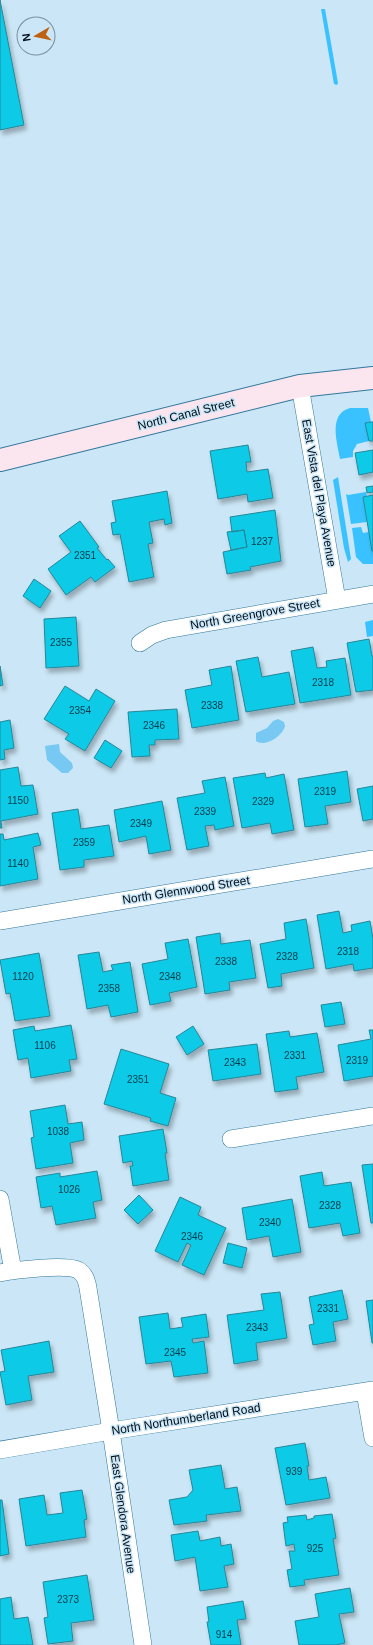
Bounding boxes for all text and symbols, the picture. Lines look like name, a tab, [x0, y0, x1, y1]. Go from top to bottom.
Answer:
north arrow	[16, 16, 56, 56]
text: N	[20, 33, 33, 42]
street label: North Canal Street	[136, 395, 237, 433]
street label: East Vista del Playa Avenue	[299, 418, 339, 568]
house number: 1237	[251, 536, 274, 547]
house number: 2351	[74, 550, 97, 561]
street label: North Greengrove Street	[189, 596, 322, 632]
house number: 2355	[50, 637, 73, 648]
house number: 2318	[312, 677, 335, 688]
house number: 2338	[201, 700, 224, 711]
house number: 2354	[69, 705, 92, 716]
house number: 2346	[143, 720, 166, 731]
house number: 2319	[314, 786, 337, 797]
house number: 1150	[7, 795, 29, 806]
house number: 2329	[252, 796, 275, 807]
house number: 2339	[194, 806, 217, 817]
house number: 2349	[130, 818, 153, 829]
house number: 2359	[73, 837, 96, 848]
house number: 1140	[7, 858, 29, 869]
street label: North Glennwood Street	[121, 873, 251, 907]
house number: 2318	[337, 946, 360, 957]
house number: 2328	[276, 951, 299, 962]
house number: 2338	[215, 956, 238, 967]
house number: 1120	[12, 971, 34, 982]
house number: 2348	[159, 971, 182, 982]
house number: 2358	[98, 983, 121, 994]
house number: 1106	[34, 1040, 56, 1051]
house number: 2331	[284, 1050, 307, 1061]
house number: 2319	[346, 1055, 369, 1066]
house number: 2343	[224, 1057, 247, 1068]
house number: 2351	[127, 1074, 150, 1085]
house number: 1038	[47, 1126, 70, 1137]
house number: 1026	[58, 1184, 81, 1195]
house number: 2328	[319, 1200, 342, 1211]
house number: 2340	[259, 1217, 282, 1228]
house number: 2346	[181, 1231, 204, 1242]
house number: 2331	[317, 1303, 340, 1314]
house number: 2343	[246, 1322, 269, 1333]
house number: 2345	[164, 1347, 187, 1358]
street label: North Northumberland Road	[110, 1400, 262, 1438]
street label: East Glendora Avenue	[108, 1454, 138, 1575]
house number: 939	[286, 1466, 303, 1477]
house number: 925	[307, 1543, 324, 1554]
house number: 2373	[57, 1594, 80, 1605]
house number: 914	[216, 1629, 233, 1640]

